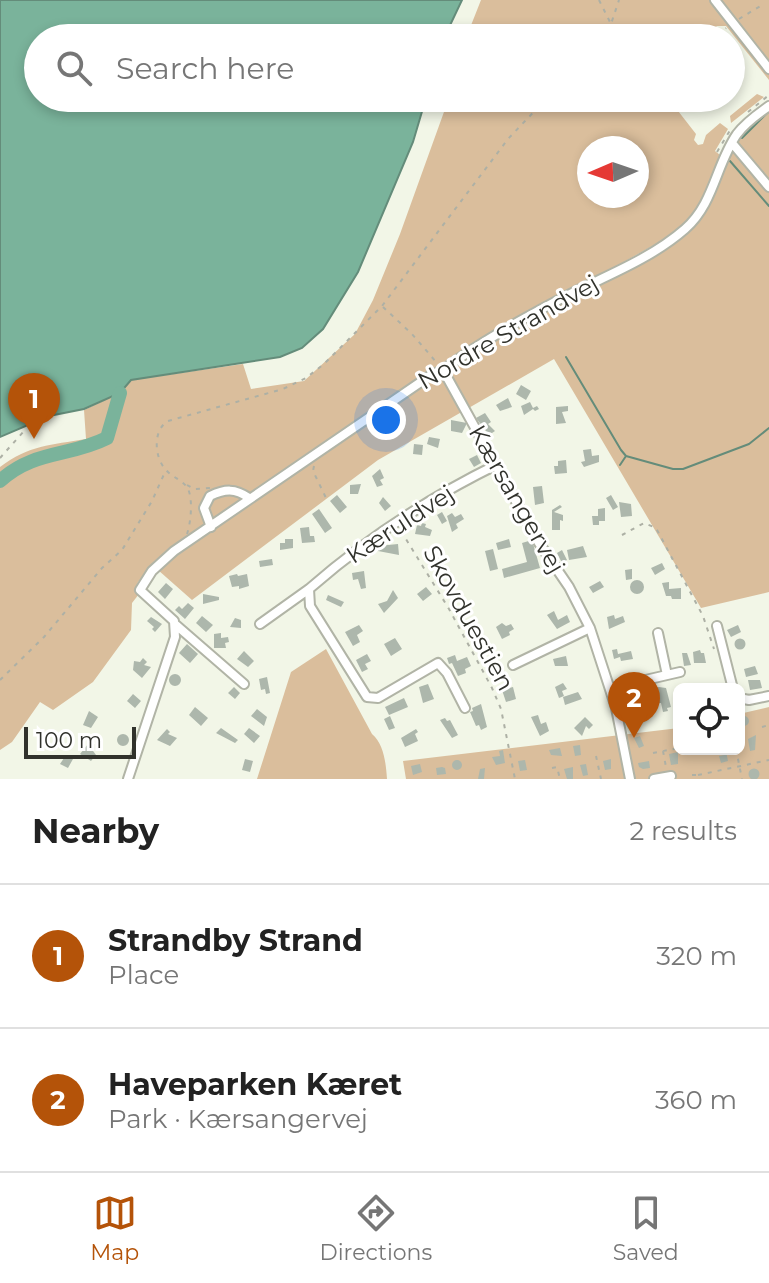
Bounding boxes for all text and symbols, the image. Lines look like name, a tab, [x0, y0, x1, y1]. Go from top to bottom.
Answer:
search box	[24, 24, 745, 112]
icon: search	[52, 46, 96, 90]
text: Search here	[116, 50, 294, 87]
north arrow	[577, 136, 649, 208]
street label: Nordre Strandvej	[413, 269, 603, 395]
pin: 1	[8, 373, 60, 439]
your location	[366, 400, 406, 440]
street label: Kærsangervej	[463, 420, 571, 578]
street label: Kæruldvej	[341, 478, 459, 570]
street label: Skovduestien	[417, 540, 521, 696]
pin: 2	[608, 672, 660, 738]
map controls	[673, 683, 745, 755]
button: locate	[673, 683, 745, 755]
scale bar	[24, 723, 136, 759]
text: 100 m	[36, 727, 102, 754]
text: Nearby	[32, 810, 159, 852]
text: 2 results	[629, 815, 737, 847]
text: Strandby Strand	[108, 922, 363, 959]
text: 1	[53, 940, 63, 972]
text: 320 m	[656, 940, 737, 972]
text: Place	[108, 959, 179, 991]
text: Haveparken Kæret	[108, 1066, 402, 1103]
text: 2	[50, 1084, 66, 1116]
text: 360 m	[655, 1084, 737, 1116]
text: Park · Kærsangervej	[108, 1103, 368, 1135]
tab: Map	[90, 1191, 139, 1266]
tab: Directions	[320, 1191, 432, 1266]
tab: Saved	[613, 1191, 679, 1266]

